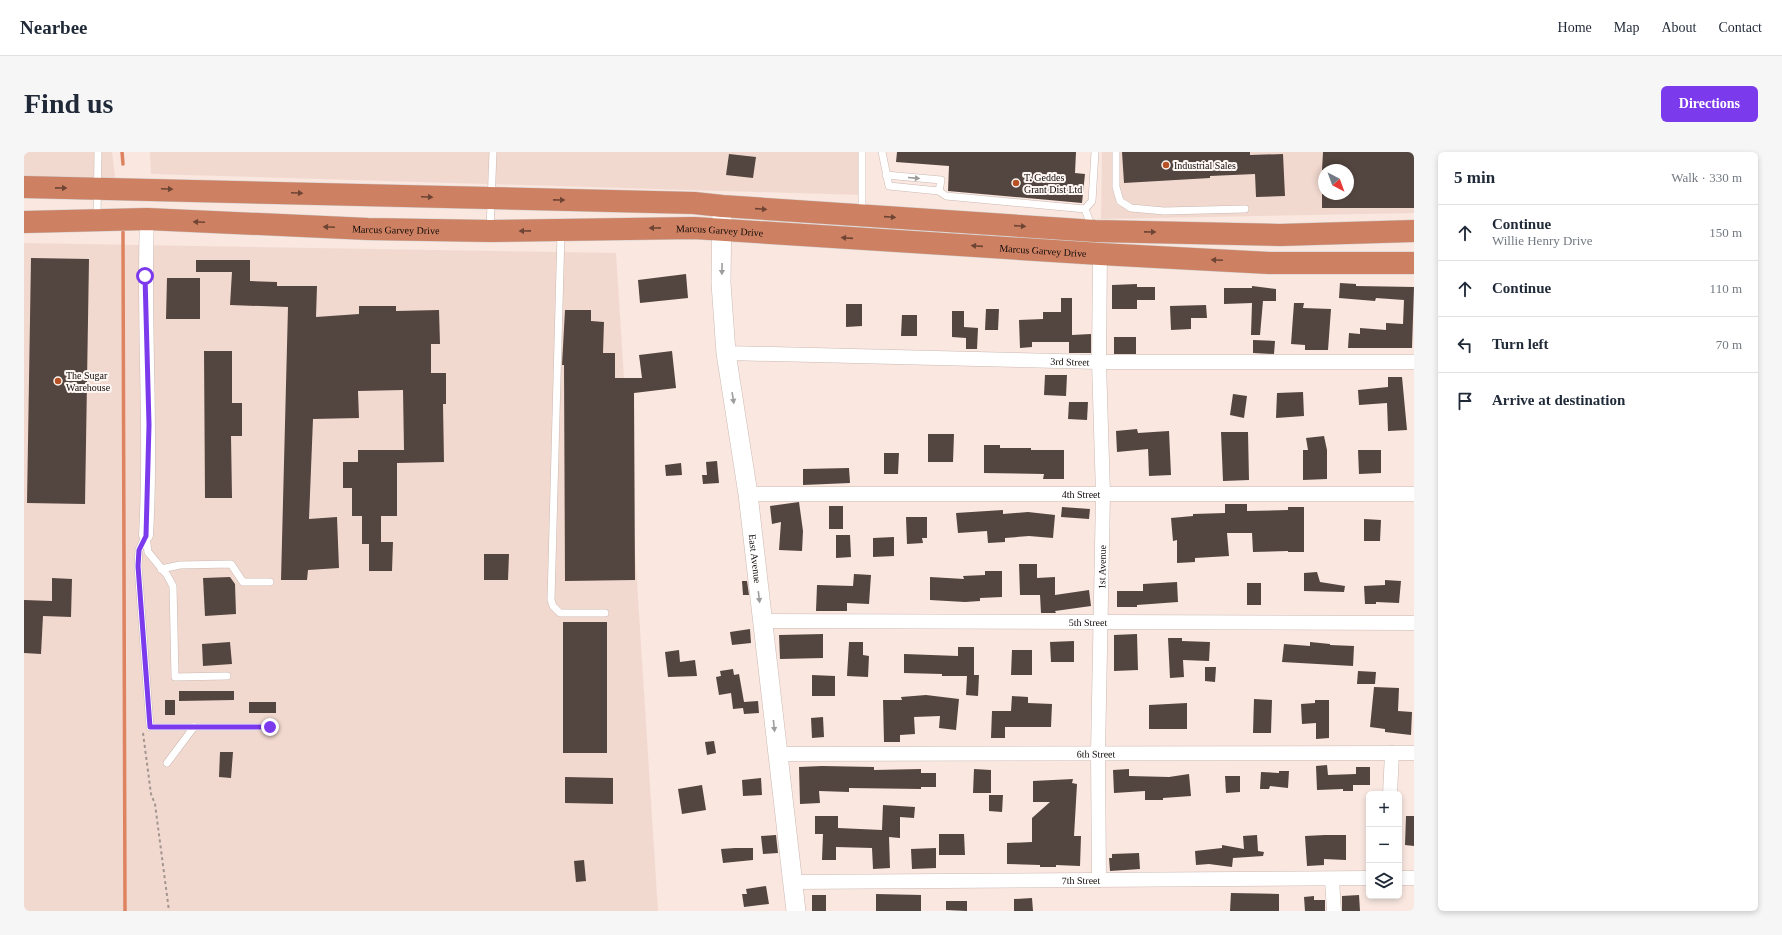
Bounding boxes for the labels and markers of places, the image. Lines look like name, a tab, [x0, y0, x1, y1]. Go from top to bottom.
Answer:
marker: Industrial Sales	[1161, 160, 1171, 170]
place label: Industrial Sales	[1174, 160, 1236, 171]
place label: T. Geddes Grant Dist Ltd	[1024, 172, 1082, 195]
marker: T. Geddes Grant Dist Ltd	[1011, 178, 1021, 188]
place label: The Sugar Warehouse	[66, 370, 111, 393]
marker: The Sugar Warehouse	[53, 376, 63, 386]

